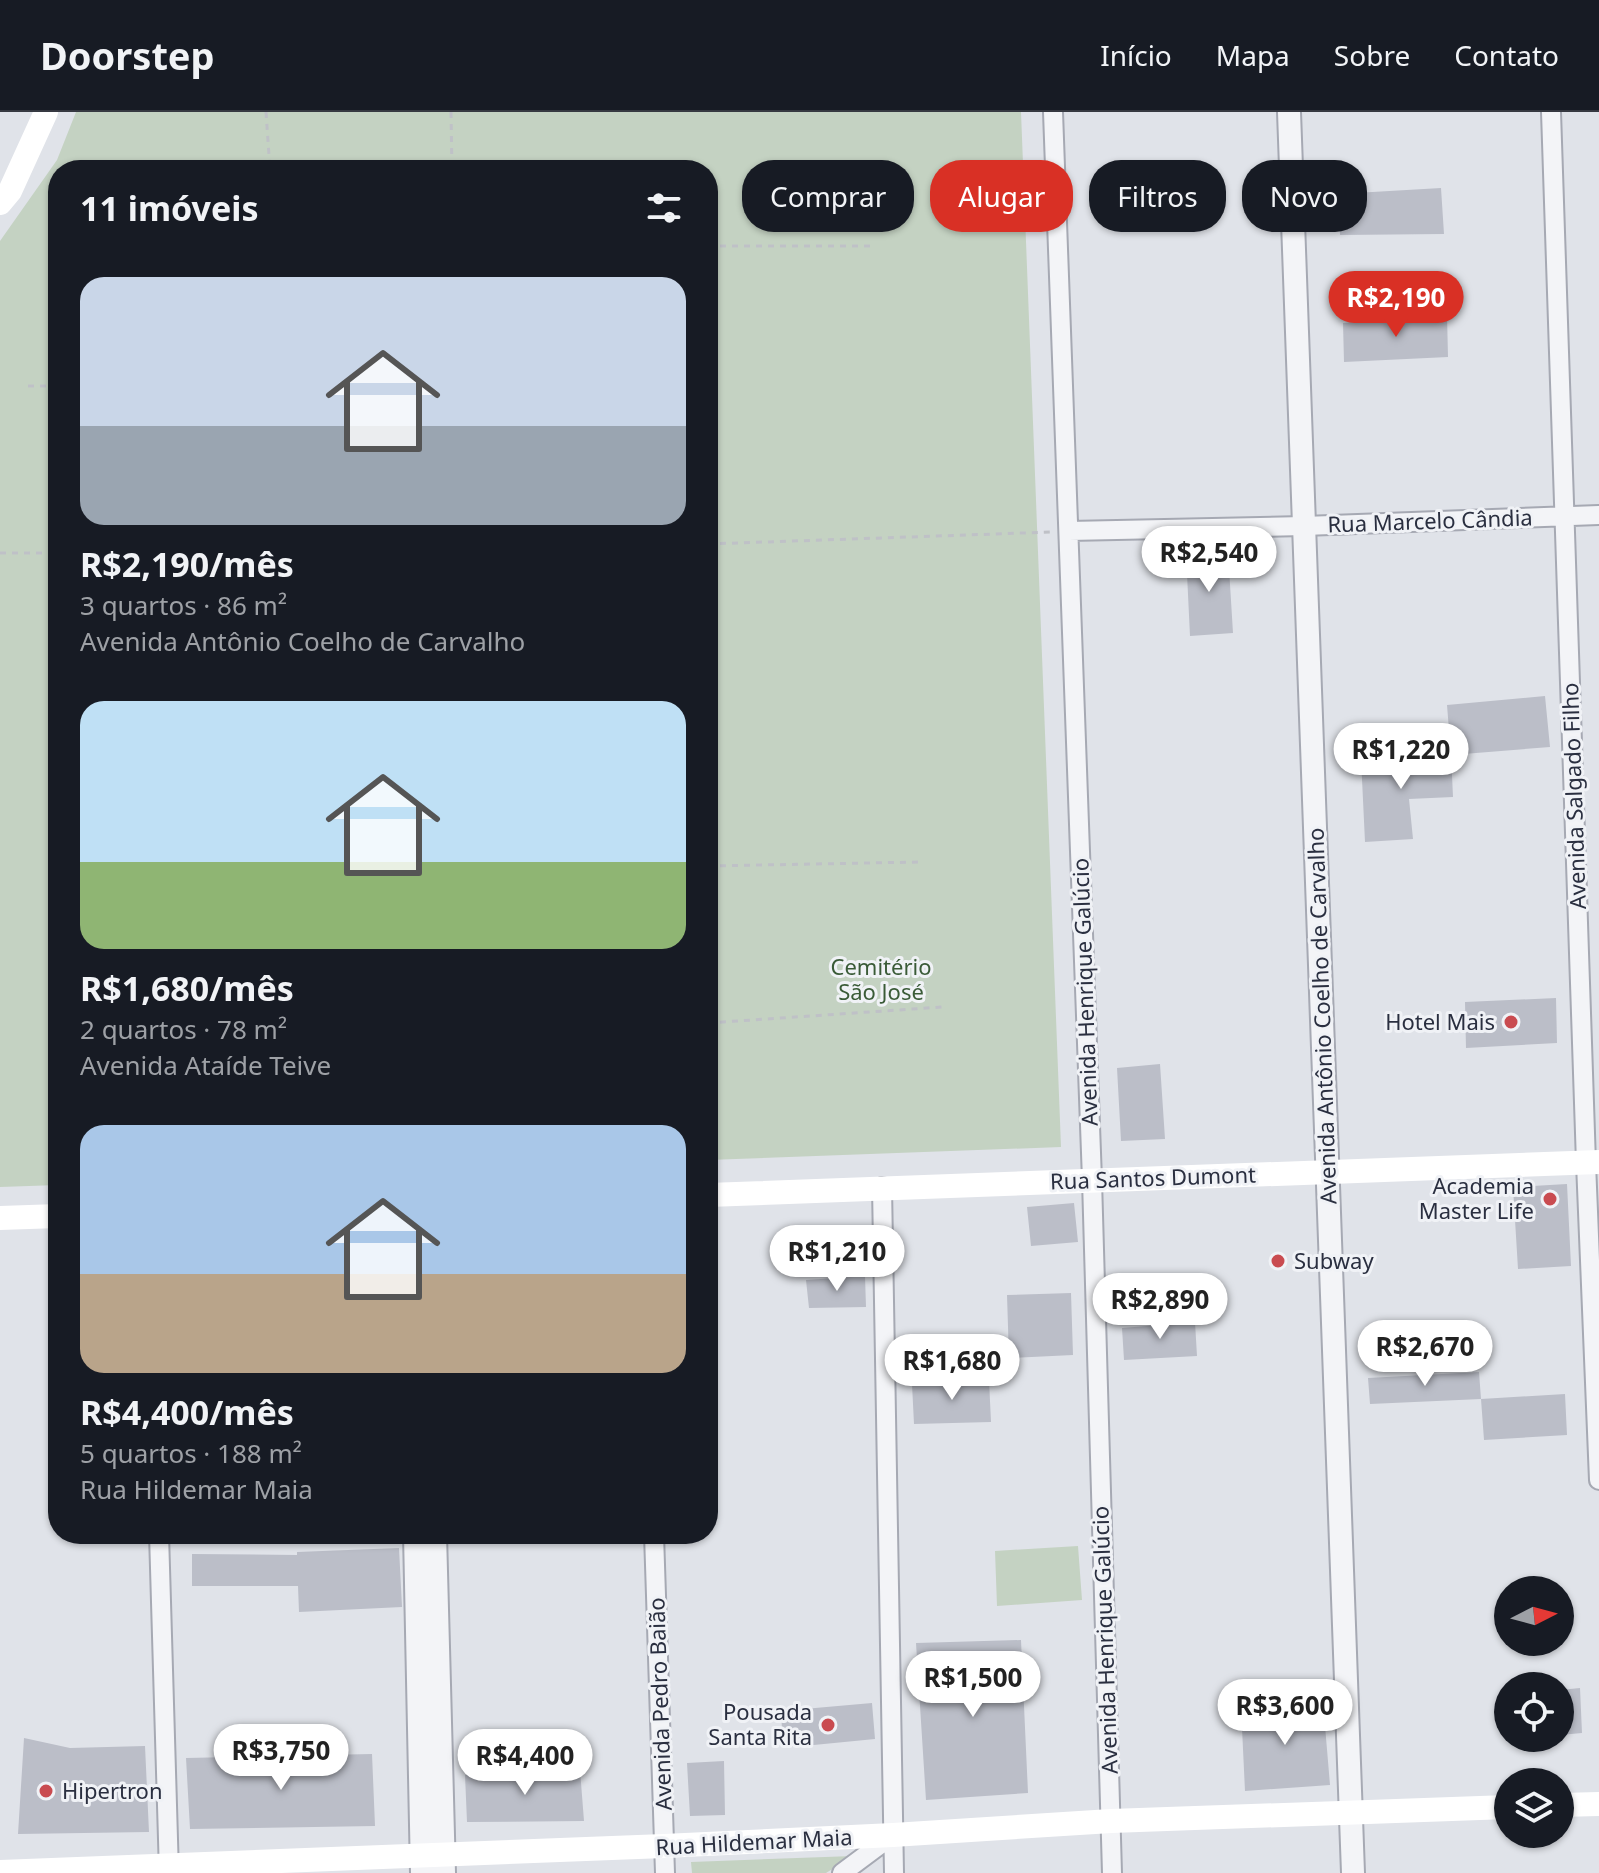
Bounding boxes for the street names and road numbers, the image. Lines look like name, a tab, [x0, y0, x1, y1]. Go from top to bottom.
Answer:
street label: Rua Marcelo Cândia	[1327, 501, 1533, 539]
street label: Avenida Salgado Filho	[1554, 682, 1592, 910]
street label: Avenida Antônio Coelho de Carvalho	[1299, 827, 1343, 1205]
street label: Avenida Henrique Galúcio	[1064, 858, 1104, 1126]
street label: Rua Santos Dumont	[1050, 1158, 1256, 1196]
street label: Avenida Henrique Galúcio	[1084, 1506, 1124, 1774]
street label: Avenida Pedro Baião	[640, 1597, 678, 1811]
street label: Rua Hildemar Maia	[655, 1821, 853, 1861]

